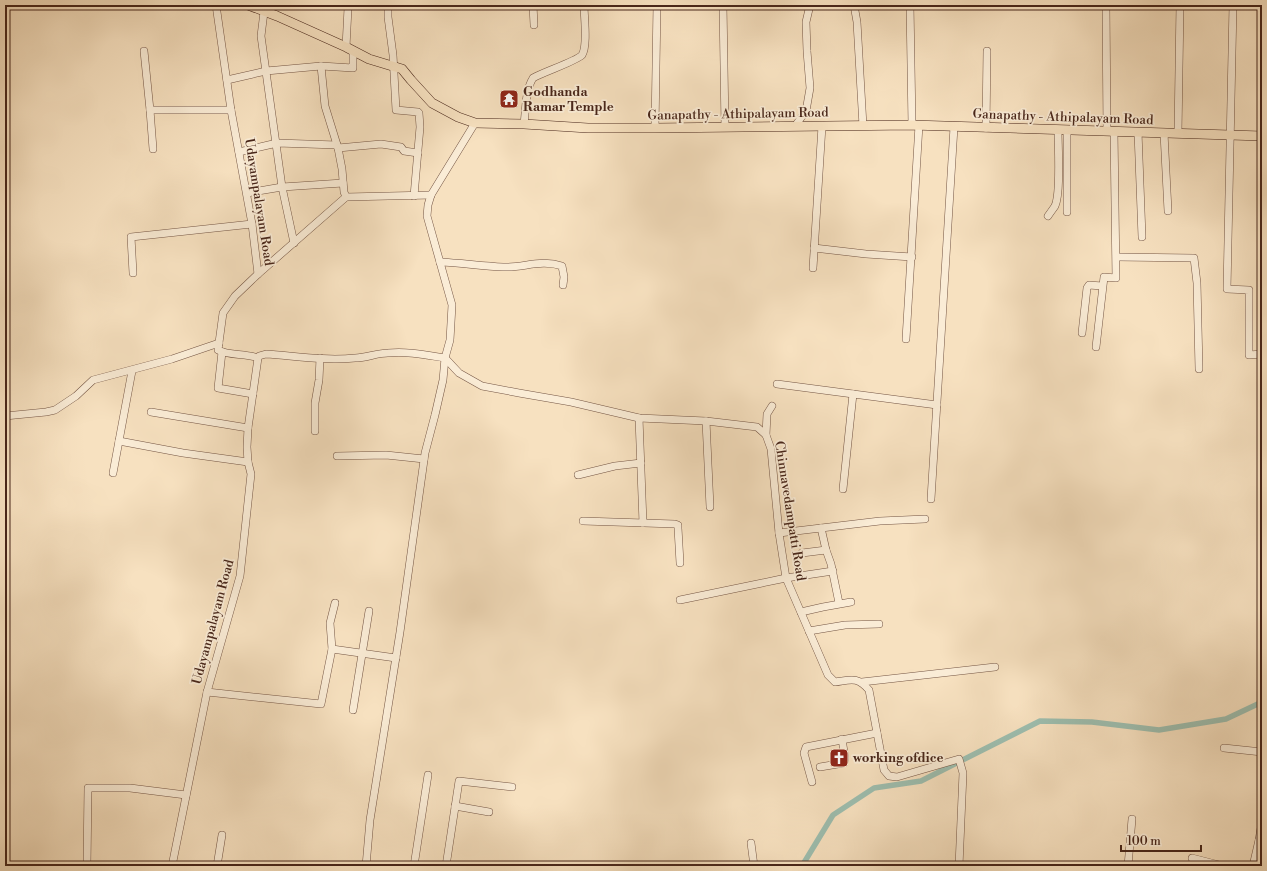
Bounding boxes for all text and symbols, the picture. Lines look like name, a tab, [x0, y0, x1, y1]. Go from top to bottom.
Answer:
place label: Godhanda Ramar Temple	[523, 84, 614, 115]
temple icon: Godhanda Ramar Temple	[498, 88, 520, 110]
street label: Ganapathy - Athipalayam Road	[647, 104, 829, 124]
street label: Ganapathy - Athipalayam Road	[972, 106, 1154, 128]
street label: Udayampalayam Road	[241, 137, 277, 268]
street label: Chinnavedampatti Road	[771, 440, 809, 583]
street label: Udayampalayam Road	[189, 557, 238, 686]
church icon: working ofdice	[828, 747, 850, 769]
place label: working ofdice	[852, 750, 943, 766]
scale bar	[1121, 827, 1201, 853]
text: 100 m	[1127, 834, 1161, 849]

